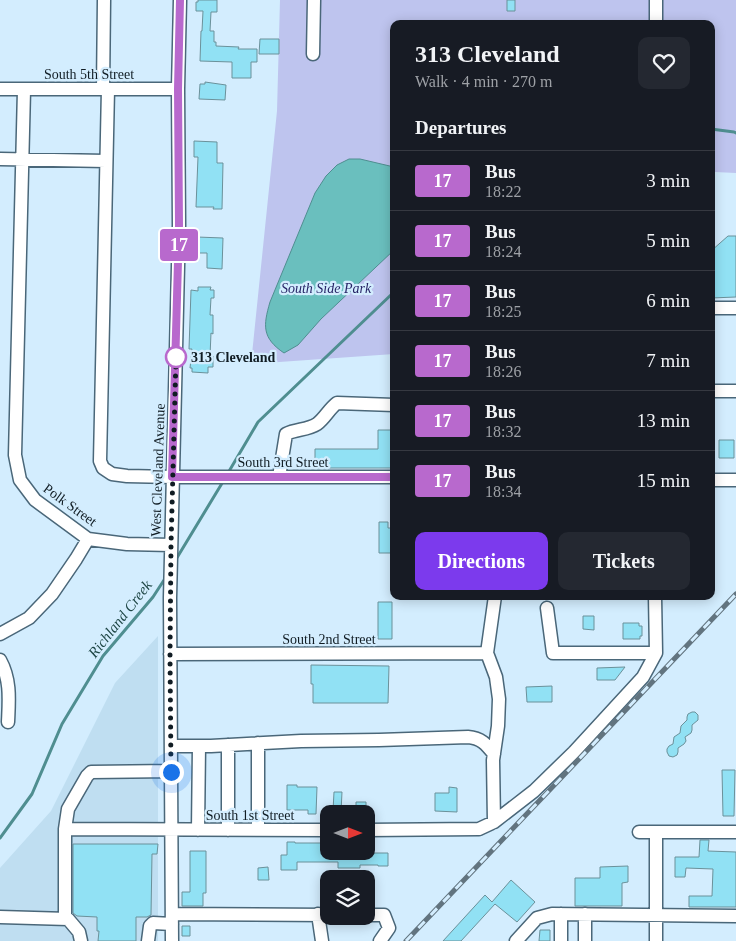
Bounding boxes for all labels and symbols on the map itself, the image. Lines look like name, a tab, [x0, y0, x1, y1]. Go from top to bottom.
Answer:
street label: South 5th Street	[44, 67, 134, 82]
line badge: 17	[156, 229, 202, 261]
park label: South Side Park	[281, 281, 372, 296]
marker: 313 Cleveland	[165, 346, 187, 368]
place label: 313 Cleveland	[191, 350, 276, 365]
street label: West Cleveland Avenue	[148, 403, 168, 537]
street label: South 3rd Street	[238, 455, 329, 470]
street label: Polk Street	[41, 481, 100, 529]
water label: Richland Creek	[84, 577, 155, 661]
street label: South 2nd Street	[282, 632, 376, 647]
your location	[159, 760, 184, 785]
north arrow	[320, 805, 375, 860]
street label: South 1st Street	[206, 808, 294, 823]

